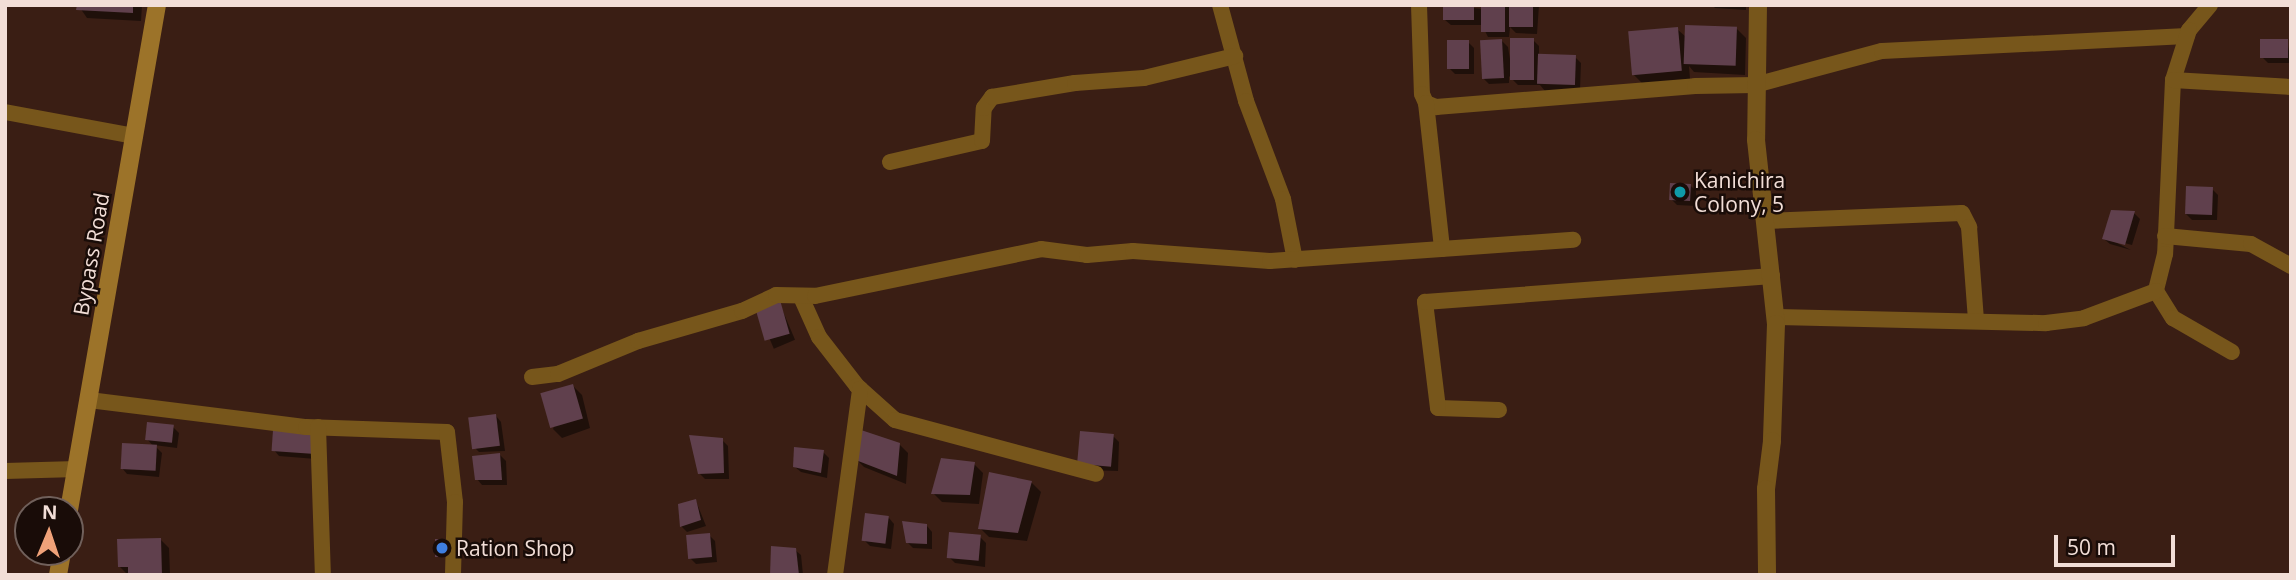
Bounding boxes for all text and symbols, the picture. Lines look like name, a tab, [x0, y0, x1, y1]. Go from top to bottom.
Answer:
place label: Kanichira Colony, 5	[1694, 167, 1785, 217]
marker: Kanichira Colony, 5	[1672, 184, 1688, 200]
street label: Bypass Road	[68, 191, 114, 317]
north arrow	[14, 496, 84, 566]
text: N	[41, 499, 58, 525]
scale bar	[2058, 520, 2179, 564]
text: 50 m	[2067, 533, 2116, 561]
place label: Ration Shop	[456, 535, 574, 561]
marker: Ration Shop	[434, 540, 450, 556]

